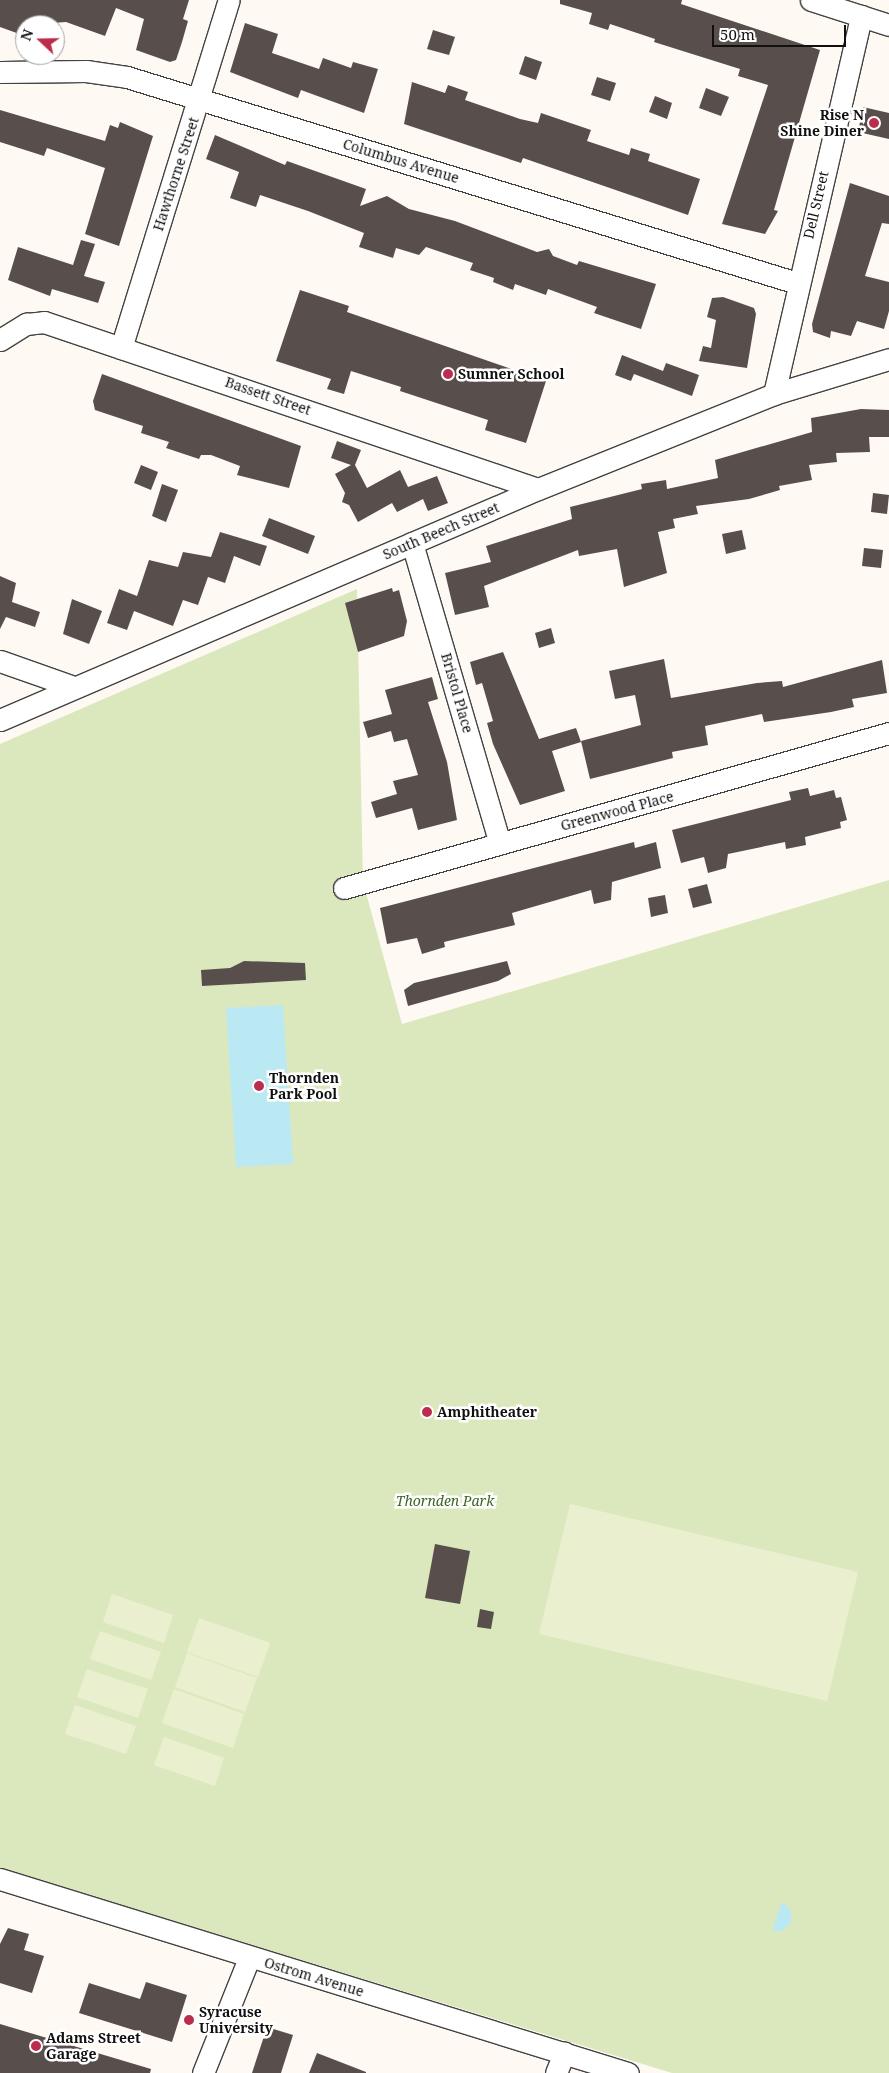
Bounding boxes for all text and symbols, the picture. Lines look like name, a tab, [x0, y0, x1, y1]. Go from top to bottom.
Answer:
north arrow	[15, 15, 65, 65]
scale bar	[714, 15, 848, 47]
text: 50 m	[720, 24, 755, 44]
text: N	[16, 26, 37, 43]
place label: Rise N Shine Diner	[780, 107, 864, 140]
street label: Hawthorne Street	[150, 115, 202, 233]
marker: Rise N Shine Diner	[868, 117, 880, 129]
street label: Columbus Avenue	[341, 135, 461, 187]
street label: Dell Street	[800, 169, 832, 241]
place label: Sumner School	[458, 366, 564, 382]
marker: Sumner School	[442, 368, 454, 380]
street label: Bassett Street	[223, 373, 313, 419]
street label: South Beech Street	[380, 499, 502, 563]
street label: Bristol Place	[438, 651, 476, 735]
street label: Greenwood Place	[559, 788, 675, 834]
place label: Thornden Park Pool	[269, 1070, 339, 1102]
marker: Thornden Park Pool	[253, 1080, 265, 1092]
place label: Amphitheater	[437, 1404, 537, 1420]
marker: Amphitheater	[421, 1406, 433, 1418]
park label: Thornden Park	[396, 1493, 494, 1509]
street label: Ostrom Avenue	[262, 1954, 366, 2000]
place label: Syracuse University	[199, 2004, 273, 2036]
marker: Syracuse University	[183, 2014, 195, 2026]
place label: Adams Street Garage	[46, 2030, 141, 2062]
marker: Adams Street Garage	[30, 2040, 42, 2052]

